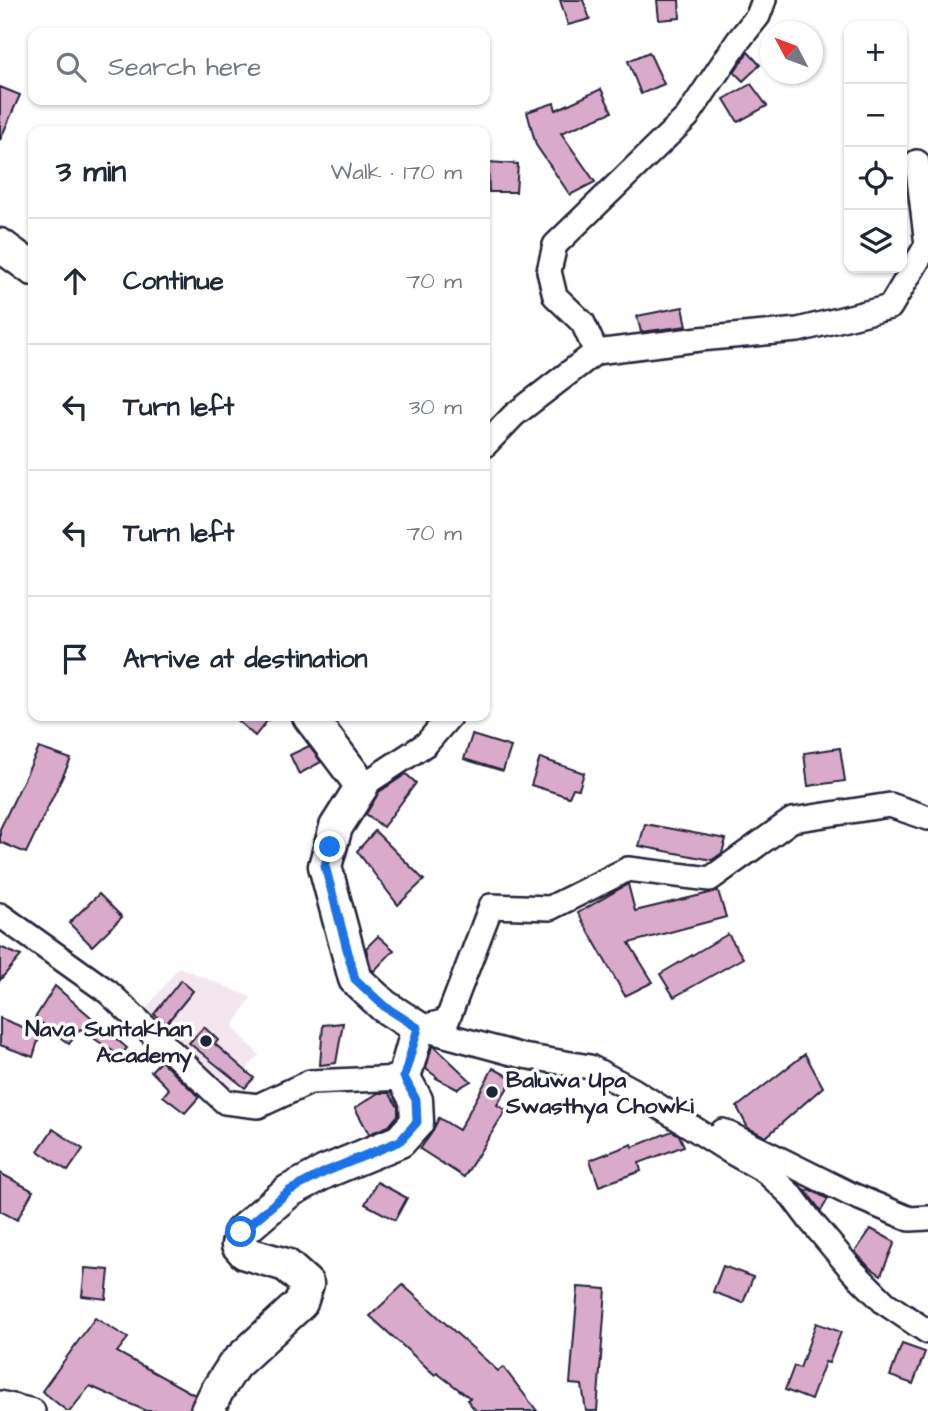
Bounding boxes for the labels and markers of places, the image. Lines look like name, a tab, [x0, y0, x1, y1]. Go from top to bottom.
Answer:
place label: Nava Suntakhan Academy	[25, 1013, 192, 1073]
marker: Nava Suntakhan Academy	[198, 1033, 214, 1049]
place label: Baluwa Upa Swasthya Chowki	[505, 1064, 694, 1124]
marker: Baluwa Upa Swasthya Chowki	[484, 1084, 500, 1100]

